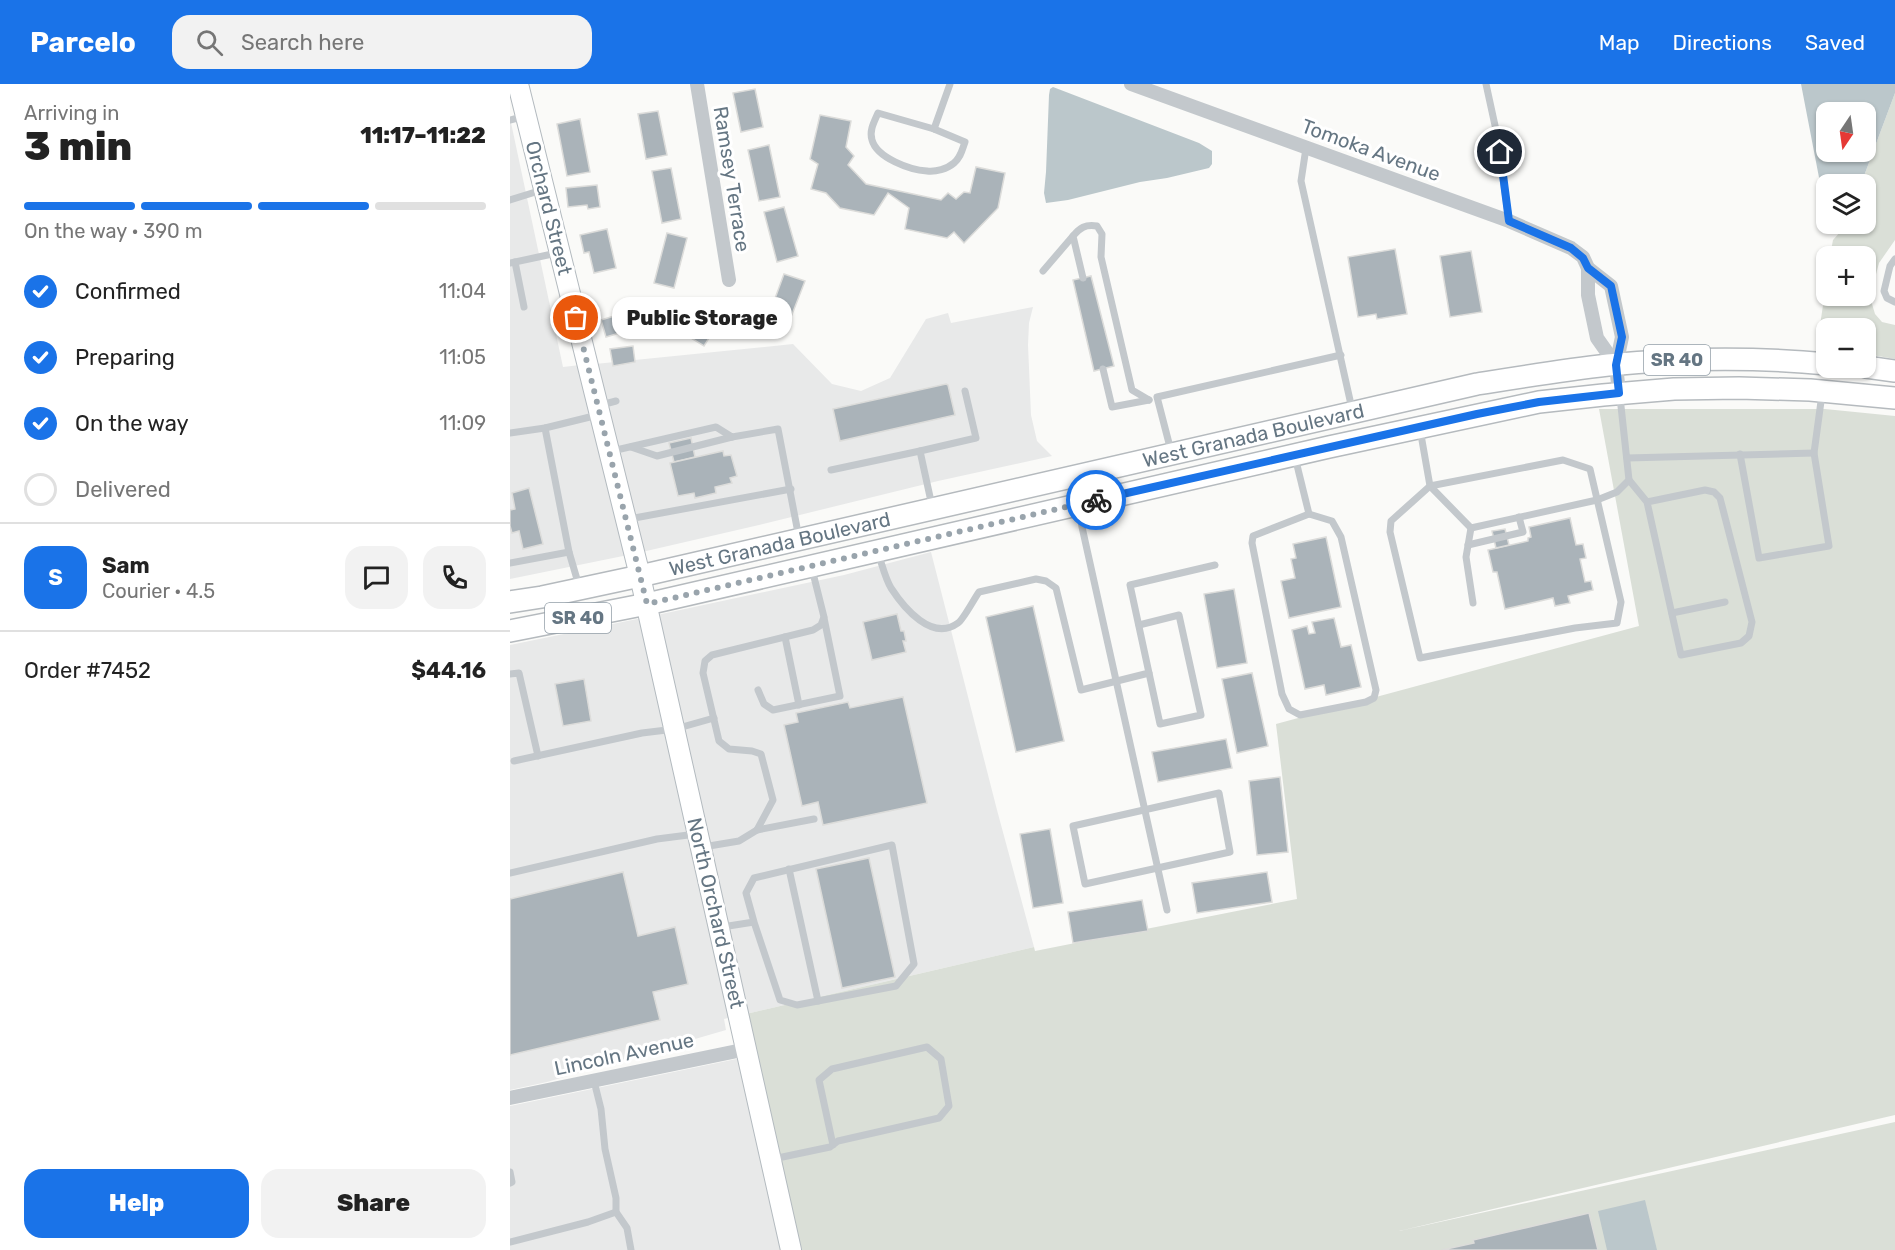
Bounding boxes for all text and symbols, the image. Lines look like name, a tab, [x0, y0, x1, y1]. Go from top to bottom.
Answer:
search box	[172, 15, 592, 69]
text: Parcelo	[30, 26, 136, 59]
icon: search	[193, 26, 226, 59]
text: Search here	[241, 29, 364, 56]
text: Map	[1599, 30, 1640, 55]
text: Directions	[1673, 30, 1772, 55]
text: Saved	[1805, 30, 1865, 55]
text: Arriving in	[24, 101, 119, 125]
north arrow	[1816, 102, 1876, 162]
map controls	[1816, 102, 1876, 378]
street label: Ramsey Terrace	[709, 105, 755, 253]
street label: Tomoka Avenue	[1298, 114, 1444, 186]
text: 11:17–11:22	[360, 122, 486, 149]
text: 3 min	[24, 124, 132, 170]
pin	[1474, 126, 1525, 177]
icon: home	[1483, 135, 1516, 168]
street label: Orchard Street	[521, 139, 577, 278]
button: layers	[1816, 174, 1876, 234]
text: On the way · 390 m	[24, 219, 203, 243]
button: +	[1816, 246, 1876, 306]
icon: check	[24, 275, 57, 308]
text: Confirmed	[75, 278, 181, 305]
text: 11:04	[439, 279, 486, 303]
pin	[550, 292, 601, 343]
callout: Public Storage	[612, 297, 792, 339]
icon: bag	[559, 301, 592, 334]
text: Public Storage	[626, 306, 778, 330]
button: −	[1816, 318, 1876, 378]
icon: check	[24, 341, 57, 374]
text: Preparing	[75, 344, 175, 371]
text: 11:05	[439, 345, 486, 369]
road number: SR 40	[1644, 345, 1710, 375]
street label: West Granada Boulevard	[1140, 398, 1367, 472]
icon: check	[24, 407, 57, 440]
text: On the way	[75, 410, 189, 437]
text: 11:09	[439, 411, 486, 435]
courier	[1066, 470, 1126, 530]
text: Delivered	[75, 476, 171, 503]
icon: bike	[1080, 484, 1113, 517]
street label: West Granada Boulevard	[667, 507, 893, 581]
button: chat	[345, 546, 408, 609]
button: phone	[423, 546, 486, 609]
text: Sam	[102, 552, 150, 579]
text: S	[48, 564, 63, 591]
text: Courier · 4.5	[102, 579, 215, 603]
road number: SR 40	[545, 603, 611, 633]
text: Order #7452	[24, 657, 151, 684]
text: $44.16	[411, 657, 486, 684]
street label: North Orchard Street	[682, 815, 750, 1011]
street label: Lincoln Avenue	[552, 1027, 696, 1081]
button: Help	[24, 1169, 249, 1238]
button: Share	[261, 1169, 486, 1238]

